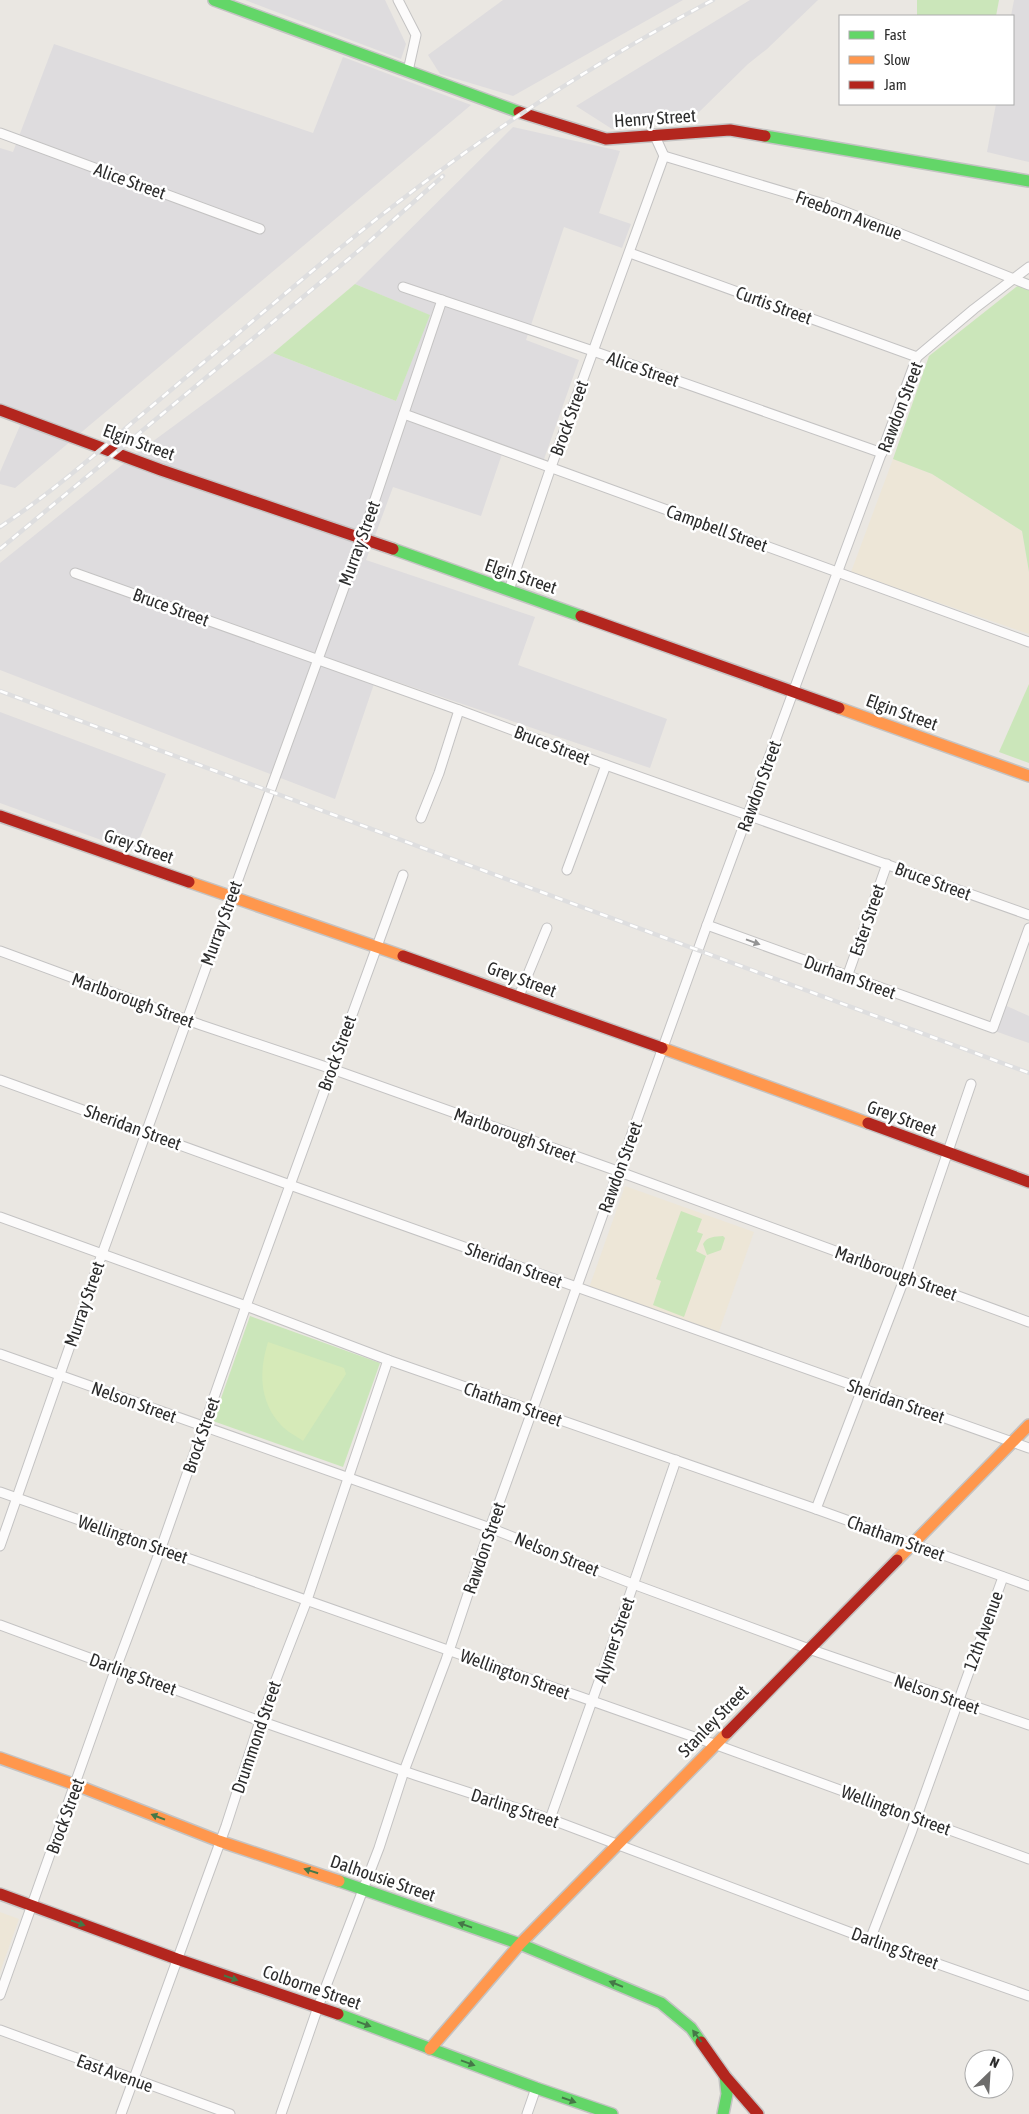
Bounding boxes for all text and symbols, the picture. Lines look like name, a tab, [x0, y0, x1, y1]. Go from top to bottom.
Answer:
legend	[839, 15, 1014, 105]
text: Fast	[884, 26, 906, 43]
text: Slow	[884, 51, 910, 68]
text: Jam	[884, 76, 907, 93]
street label: Henry Street	[613, 105, 697, 131]
street label: Alice Street	[91, 158, 169, 204]
street label: Freeborn Avenue	[793, 186, 905, 244]
street label: Curtis Street	[733, 282, 815, 328]
street label: Alice Street	[604, 347, 682, 391]
street label: Rawdon Street	[873, 359, 927, 455]
street label: Brock Street	[546, 377, 592, 459]
street label: Elgin Street	[100, 419, 178, 465]
street label: Murray Street	[334, 498, 384, 588]
street label: Campbell Street	[664, 500, 770, 556]
street label: Elgin Street	[482, 554, 560, 598]
street label: Bruce Street	[130, 584, 212, 630]
street label: Elgin Street	[863, 689, 941, 735]
street label: Bruce Street	[511, 721, 593, 769]
street label: Rawdon Street	[733, 737, 785, 835]
street label: Grey Street	[101, 824, 177, 868]
street label: Bruce Street	[892, 858, 974, 904]
street label: Murray Street	[196, 878, 246, 968]
street label: Ester Street	[845, 881, 889, 959]
one-way arrow	[746, 938, 761, 946]
street label: Durham Street	[801, 951, 899, 1003]
street label: Grey Street	[484, 957, 560, 1001]
street label: Marlborough Street	[69, 968, 197, 1032]
street label: Brock Street	[314, 1012, 360, 1094]
street label: Grey Street	[864, 1096, 940, 1140]
street label: Sheridan Street	[82, 1100, 184, 1154]
street label: Marlborough Street	[451, 1103, 579, 1167]
street label: Rawdon Street	[594, 1118, 646, 1216]
street label: Sheridan Street	[463, 1238, 565, 1292]
street label: Marlborough Street	[832, 1241, 960, 1305]
street label: Murray Street	[60, 1259, 108, 1349]
street label: Sheridan Street	[845, 1375, 947, 1427]
street label: Nelson Street	[89, 1377, 179, 1427]
street label: Chatham Street	[461, 1377, 565, 1431]
street label: Brock Street	[178, 1394, 224, 1476]
street label: Rawdon Street	[459, 1499, 509, 1597]
street label: Wellington Street	[75, 1510, 191, 1568]
street label: Chatham Street	[844, 1511, 948, 1565]
street label: Nelson Street	[512, 1528, 602, 1580]
street label: 12th Avenue	[959, 1588, 1007, 1674]
street label: Alymer Street	[590, 1594, 638, 1686]
street label: Wellington Street	[457, 1644, 573, 1704]
street label: Darling Street	[87, 1649, 179, 1699]
street label: Nelson Street	[891, 1670, 983, 1718]
street label: Drummond Street	[227, 1678, 285, 1796]
street label: Stanley Street	[674, 1681, 752, 1761]
street label: Brock Street	[42, 1775, 88, 1857]
street label: Wellington Street	[838, 1780, 954, 1840]
street label: Darling Street	[468, 1784, 562, 1832]
one-way arrow	[150, 1813, 165, 1821]
street label: Dalhousie Street	[328, 1850, 438, 1906]
one-way arrow	[303, 1867, 318, 1875]
one-way arrow	[71, 1919, 86, 1927]
one-way arrow	[457, 1921, 472, 1928]
street label: Darling Street	[849, 1923, 941, 1973]
street label: Colborne Street	[260, 1960, 364, 2014]
one-way arrow	[224, 1974, 239, 1982]
one-way arrow	[608, 1980, 623, 1988]
one-way arrow	[357, 2020, 372, 2028]
one-way arrow	[692, 2029, 702, 2043]
street label: East Avenue	[74, 2049, 156, 2097]
north arrow	[964, 2049, 1014, 2099]
text: N	[987, 2053, 1002, 2071]
one-way arrow	[461, 2060, 476, 2067]
one-way arrow	[561, 2097, 576, 2104]

